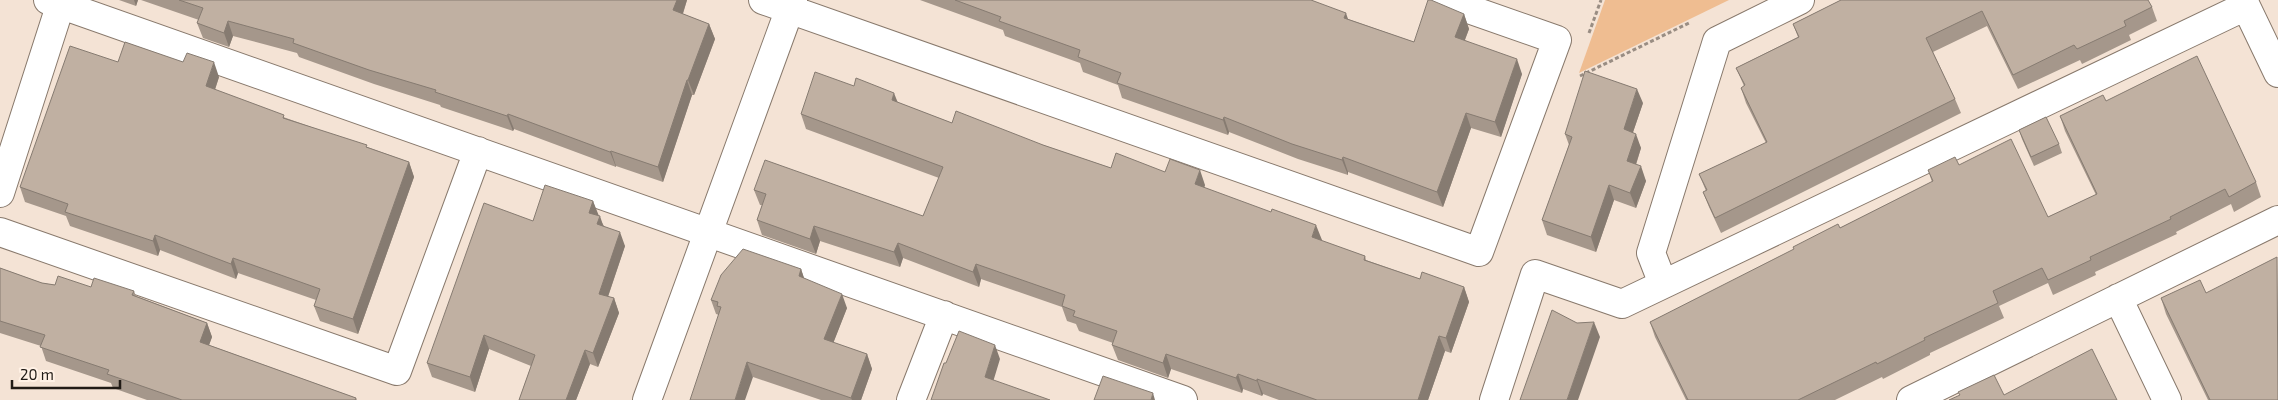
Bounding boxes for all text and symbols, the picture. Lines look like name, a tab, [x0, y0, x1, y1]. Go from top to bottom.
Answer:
scale bar	[12, 358, 120, 390]
text: 20 m	[20, 365, 54, 383]

